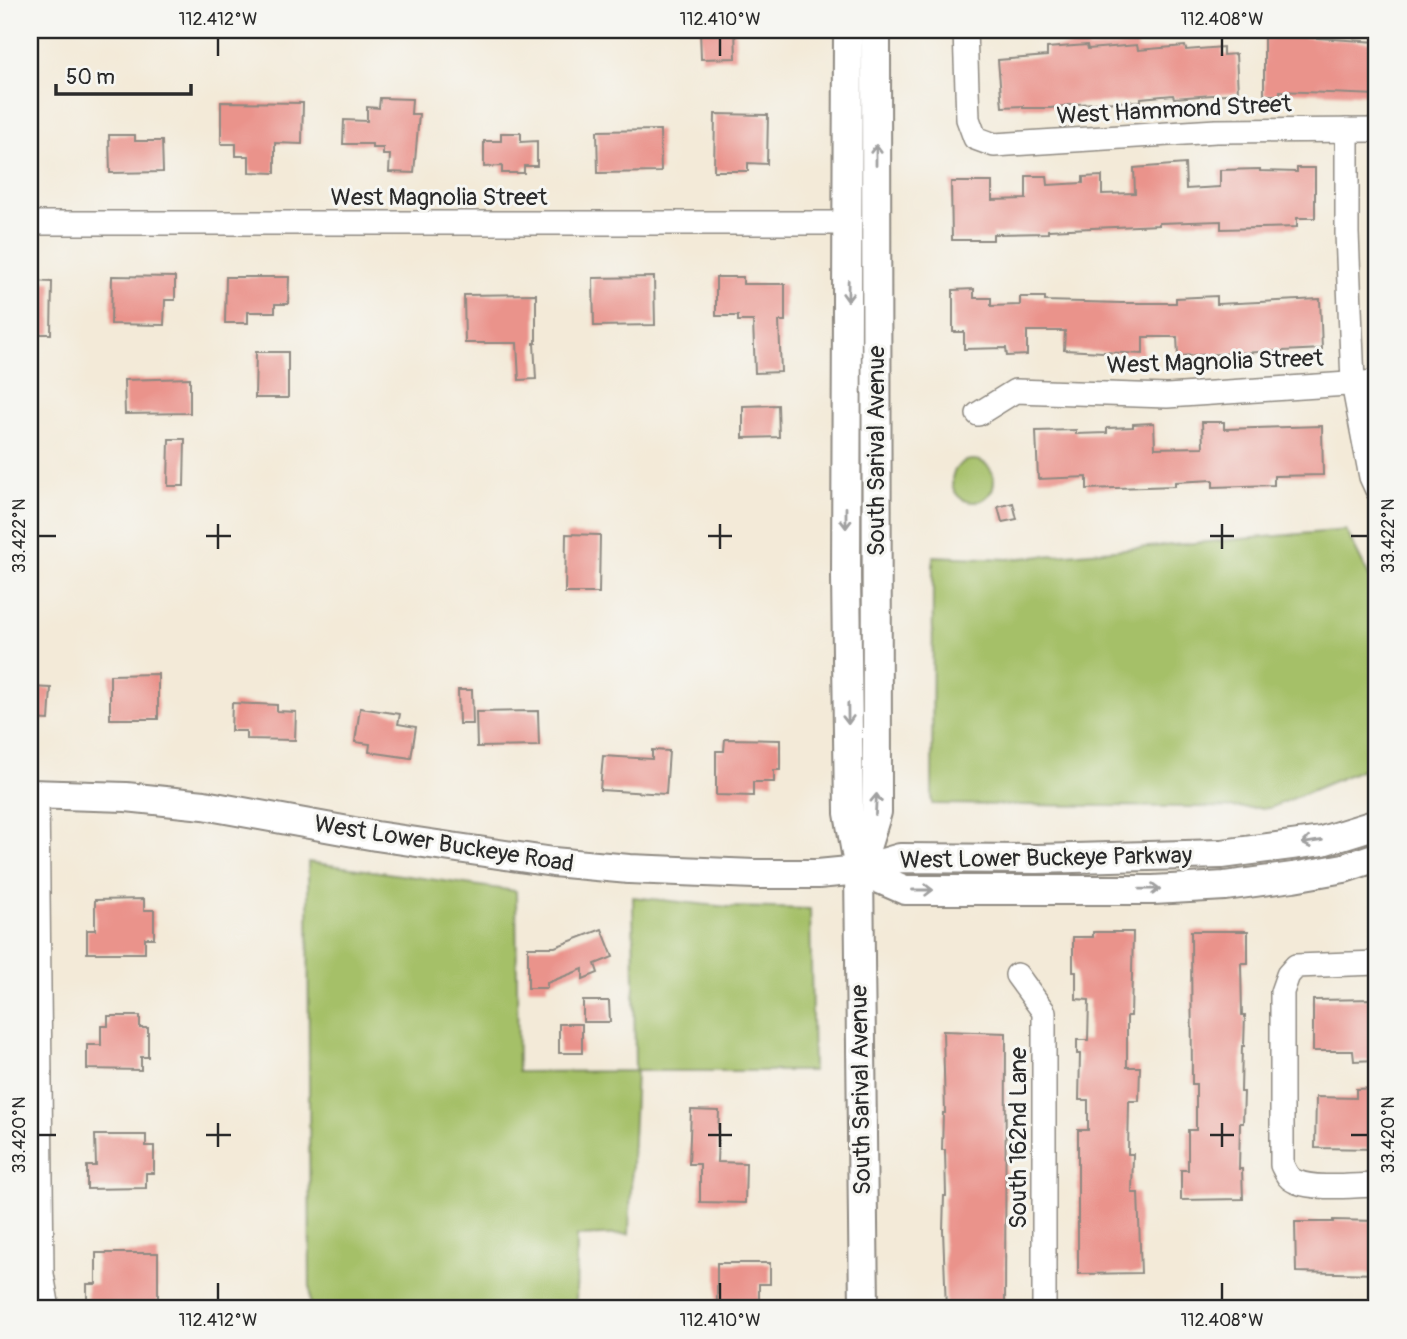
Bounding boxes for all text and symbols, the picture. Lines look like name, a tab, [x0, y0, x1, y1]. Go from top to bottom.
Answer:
text: 112.412°W	[179, 8, 257, 31]
text: 112.410°W	[679, 8, 761, 31]
text: 112.408°W	[1180, 8, 1264, 31]
scale bar	[56, 52, 191, 96]
text: 50 m	[66, 64, 115, 91]
street label: West Hammond Street	[1056, 89, 1293, 131]
one-way arrow	[869, 143, 883, 166]
street label: West Magnolia Street	[331, 183, 548, 212]
one-way arrow	[841, 279, 854, 302]
street label: West Magnolia Street	[1106, 344, 1324, 380]
street label: South Sarival Avenue	[862, 346, 891, 556]
text: 33.422°N	[8, 499, 31, 573]
text: 33.422°N	[1377, 499, 1400, 573]
one-way arrow	[839, 507, 853, 530]
one-way arrow	[841, 702, 855, 725]
one-way arrow	[870, 793, 883, 816]
street label: West Lower Buckeye Road	[312, 809, 576, 879]
one-way arrow	[1301, 836, 1323, 849]
street label: West Lower Buckeye Parkway	[900, 841, 1192, 875]
one-way arrow	[911, 883, 934, 897]
one-way arrow	[1139, 883, 1162, 896]
street label: South Sarival Avenue	[845, 984, 877, 1195]
street label: South 162nd Lane	[1004, 1047, 1033, 1229]
text: 33.420°N	[8, 1097, 31, 1173]
text: 33.420°N	[1377, 1097, 1400, 1173]
text: 112.412°W	[179, 1309, 257, 1332]
text: 112.410°W	[679, 1309, 761, 1332]
text: 112.408°W	[1180, 1309, 1264, 1332]

